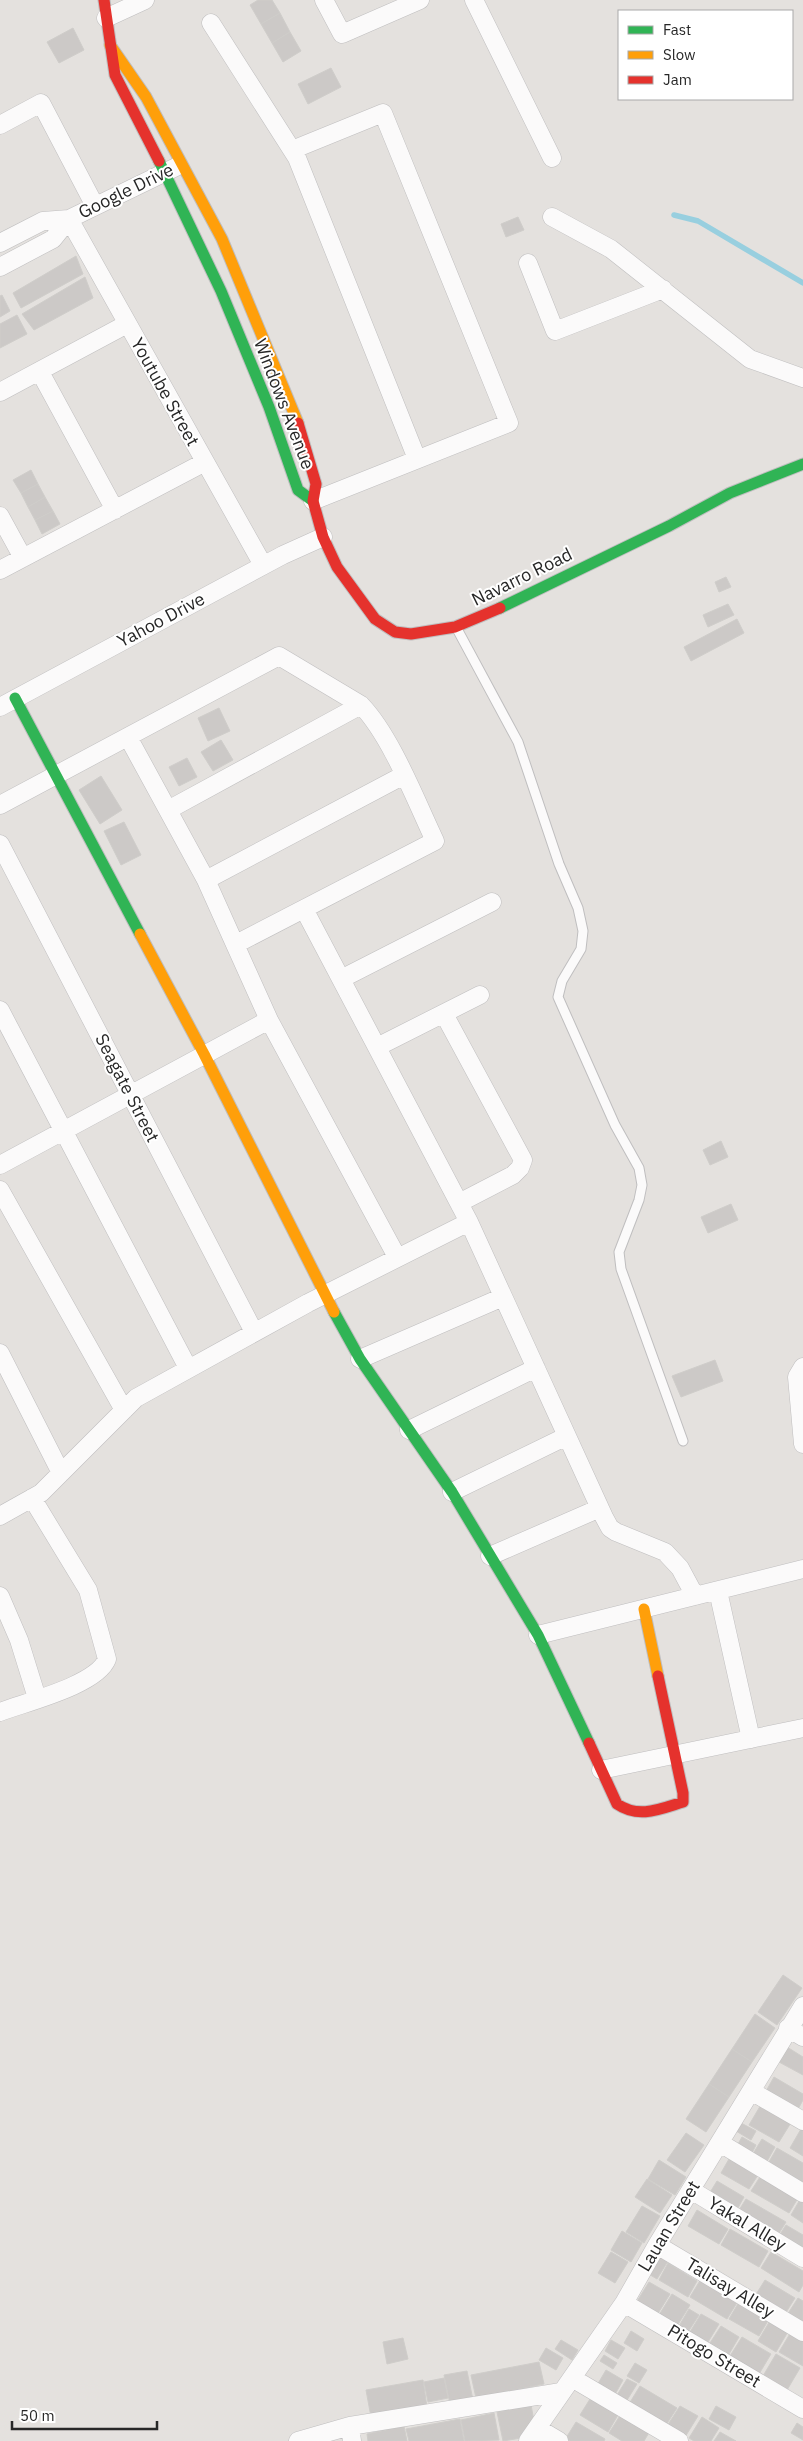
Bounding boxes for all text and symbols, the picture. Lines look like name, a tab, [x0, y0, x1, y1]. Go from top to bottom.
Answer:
legend	[618, 10, 793, 100]
text: Fast	[663, 20, 691, 39]
text: Slow	[663, 45, 696, 64]
text: Jam	[663, 70, 692, 89]
street label: Google Drive	[74, 158, 177, 223]
street label: Youtube Street	[126, 333, 205, 450]
street label: Windows Avenue	[249, 335, 320, 473]
street label: Navarro Road	[468, 542, 576, 611]
street label: Yahoo Drive	[113, 587, 209, 652]
street label: Seagate Street	[90, 1030, 165, 1146]
street label: Lauan Street	[632, 2176, 705, 2276]
street label: Yakal Alley	[704, 2191, 791, 2256]
street label: Talisay Alley	[682, 2252, 779, 2323]
street label: Pitogo Street	[663, 2319, 765, 2392]
scale bar	[12, 2398, 158, 2430]
text: 50 m	[20, 2406, 55, 2425]

